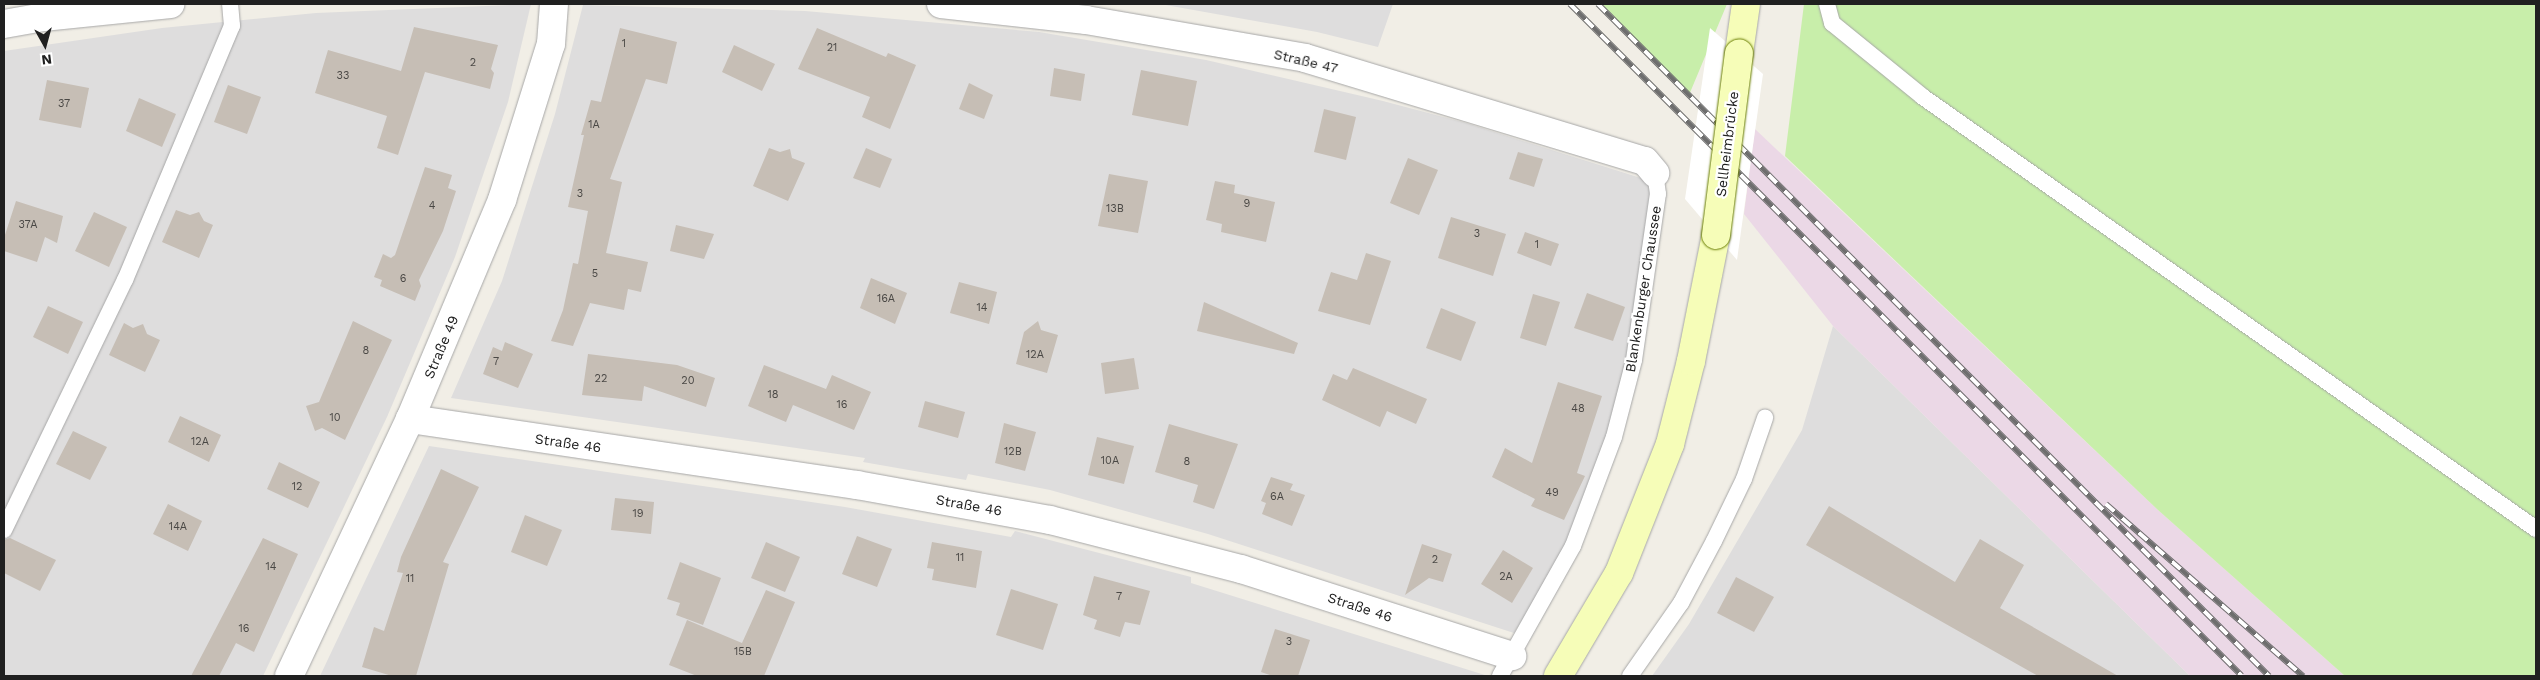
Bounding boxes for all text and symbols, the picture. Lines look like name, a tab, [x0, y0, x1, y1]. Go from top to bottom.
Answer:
north arrow	[20, 20, 70, 70]
house number: 1	[622, 37, 626, 51]
house number: 21	[827, 41, 837, 55]
street label: Straße 47	[1272, 45, 1340, 77]
text: N	[41, 51, 53, 68]
house number: 2	[470, 56, 476, 70]
house number: 33	[337, 69, 349, 83]
street label: Sellheimbrücke	[1712, 90, 1742, 198]
house number: 37	[58, 97, 70, 111]
house number: 1A	[588, 118, 600, 132]
house number: 3	[577, 187, 583, 201]
house number: 9	[1244, 197, 1250, 211]
house number: 4	[429, 199, 435, 213]
house number: 13B	[1106, 202, 1124, 216]
street label: Blankenburger Chaussee	[1621, 204, 1665, 374]
house number: 37A	[19, 218, 37, 232]
house number: 3	[1474, 227, 1480, 241]
house number: 1	[1535, 238, 1539, 252]
house number: 5	[592, 267, 598, 281]
house number: 6	[400, 272, 406, 286]
house number: 16A	[877, 292, 895, 306]
house number: 14	[976, 301, 988, 315]
street label: Straße 49	[420, 313, 462, 381]
house number: 8	[363, 344, 369, 358]
house number: 12A	[1026, 348, 1044, 362]
house number: 7	[493, 355, 499, 369]
house number: 22	[595, 372, 607, 386]
house number: 20	[681, 374, 695, 388]
house number: 18	[767, 388, 779, 402]
house number: 16	[837, 398, 847, 412]
house number: 48	[1571, 402, 1585, 416]
house number: 10	[329, 411, 341, 425]
street label: Straße 46	[534, 430, 602, 456]
house number: 12A	[191, 435, 209, 449]
house number: 12B	[1004, 445, 1022, 459]
house number: 10A	[1101, 454, 1119, 468]
house number: 8	[1184, 455, 1190, 469]
house number: 12	[292, 480, 302, 494]
house number: 49	[1545, 486, 1559, 500]
house number: 6A	[1270, 490, 1284, 504]
street label: Straße 46	[935, 491, 1003, 519]
house number: 19	[632, 507, 644, 521]
house number: 14A	[169, 520, 187, 534]
house number: 11	[956, 551, 964, 565]
house number: 2	[1432, 553, 1438, 567]
house number: 14	[265, 560, 277, 574]
house number: 2A	[1499, 570, 1513, 584]
house number: 11	[406, 572, 414, 586]
street label: Straße 46	[1326, 589, 1394, 625]
house number: 7	[1116, 590, 1122, 604]
house number: 16	[239, 622, 249, 636]
house number: 3	[1286, 635, 1292, 649]
house number: 15B	[734, 645, 752, 659]

